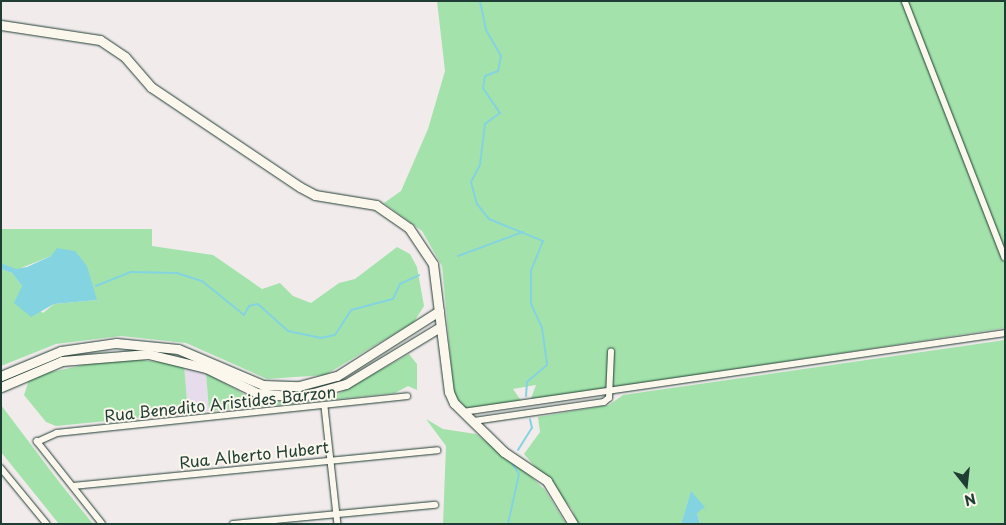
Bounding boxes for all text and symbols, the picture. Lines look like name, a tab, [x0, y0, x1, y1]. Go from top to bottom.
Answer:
street label: Rua Benedito Aristides Barzon	[102, 381, 338, 425]
street label: Rua Alberto Hubert	[177, 437, 331, 471]
north arrow	[941, 460, 991, 510]
text: N	[962, 488, 978, 512]

